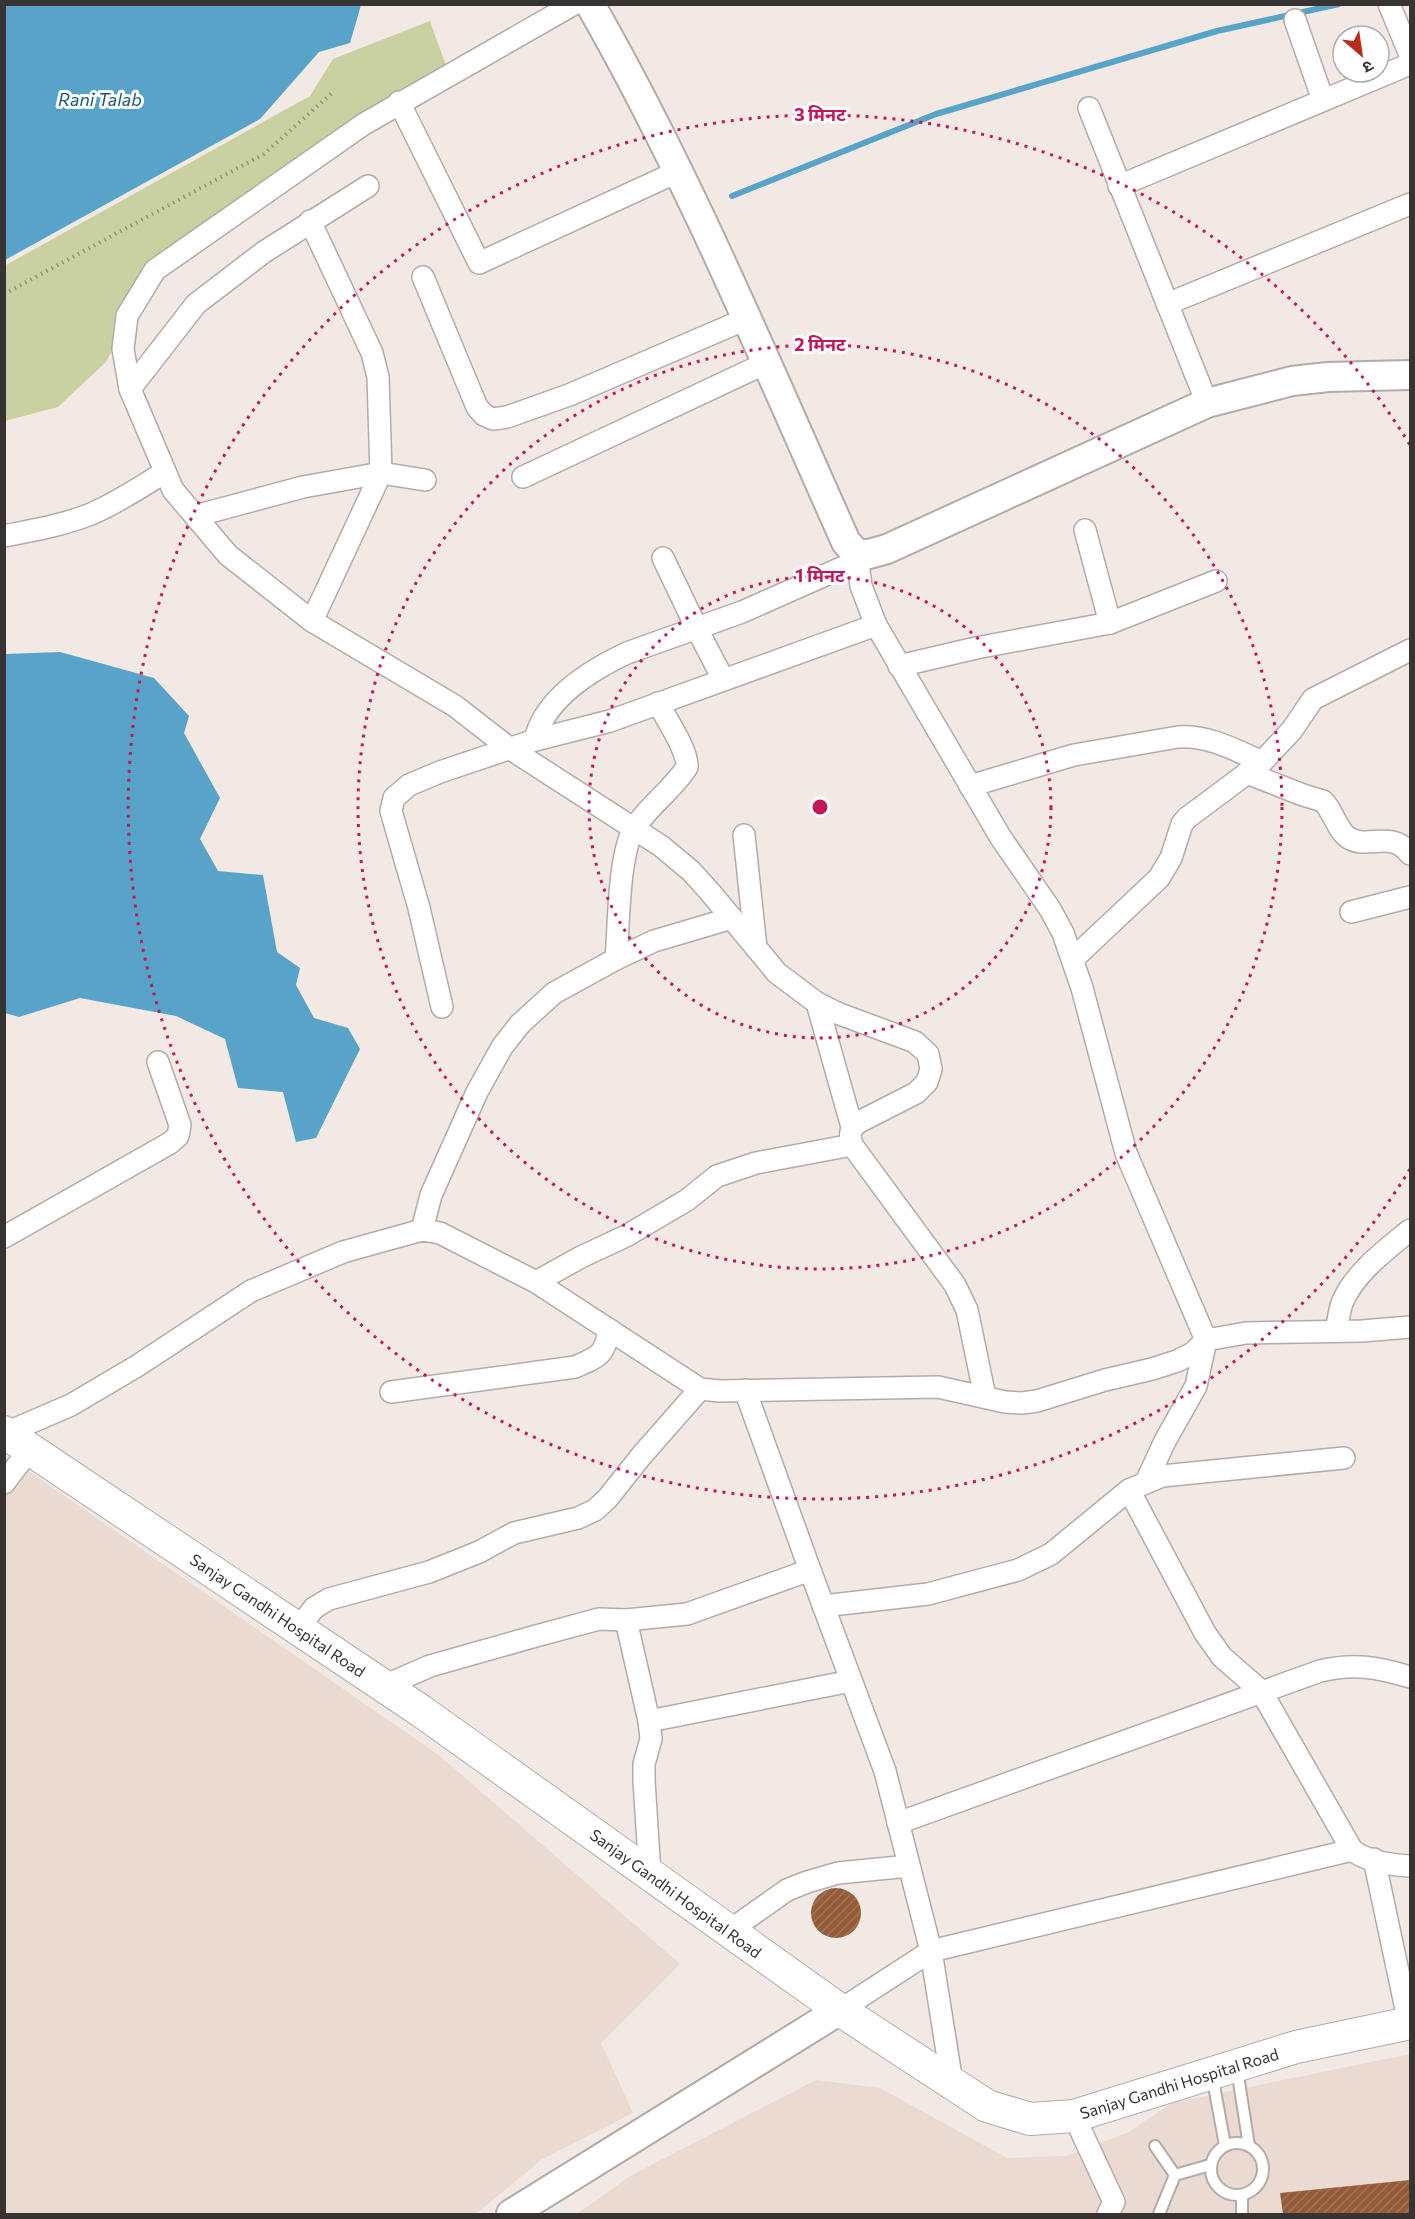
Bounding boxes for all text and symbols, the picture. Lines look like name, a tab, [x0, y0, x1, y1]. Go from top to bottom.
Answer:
north arrow	[1331, 24, 1391, 84]
text: उ	[1359, 57, 1377, 78]
water label: Rani Talab	[58, 88, 142, 110]
text: 3 मिनट	[794, 103, 846, 125]
text: 2 मिनट	[794, 333, 846, 355]
text: 1 मिनट	[795, 564, 845, 586]
centre of rings	[810, 797, 830, 817]
street label: Sanjay Gandhi Hospital Road	[187, 1549, 369, 1681]
street label: Sanjay Gandhi Hospital Road	[587, 1824, 765, 1962]
street label: Sanjay Gandhi Hospital Road	[1077, 2044, 1281, 2122]

